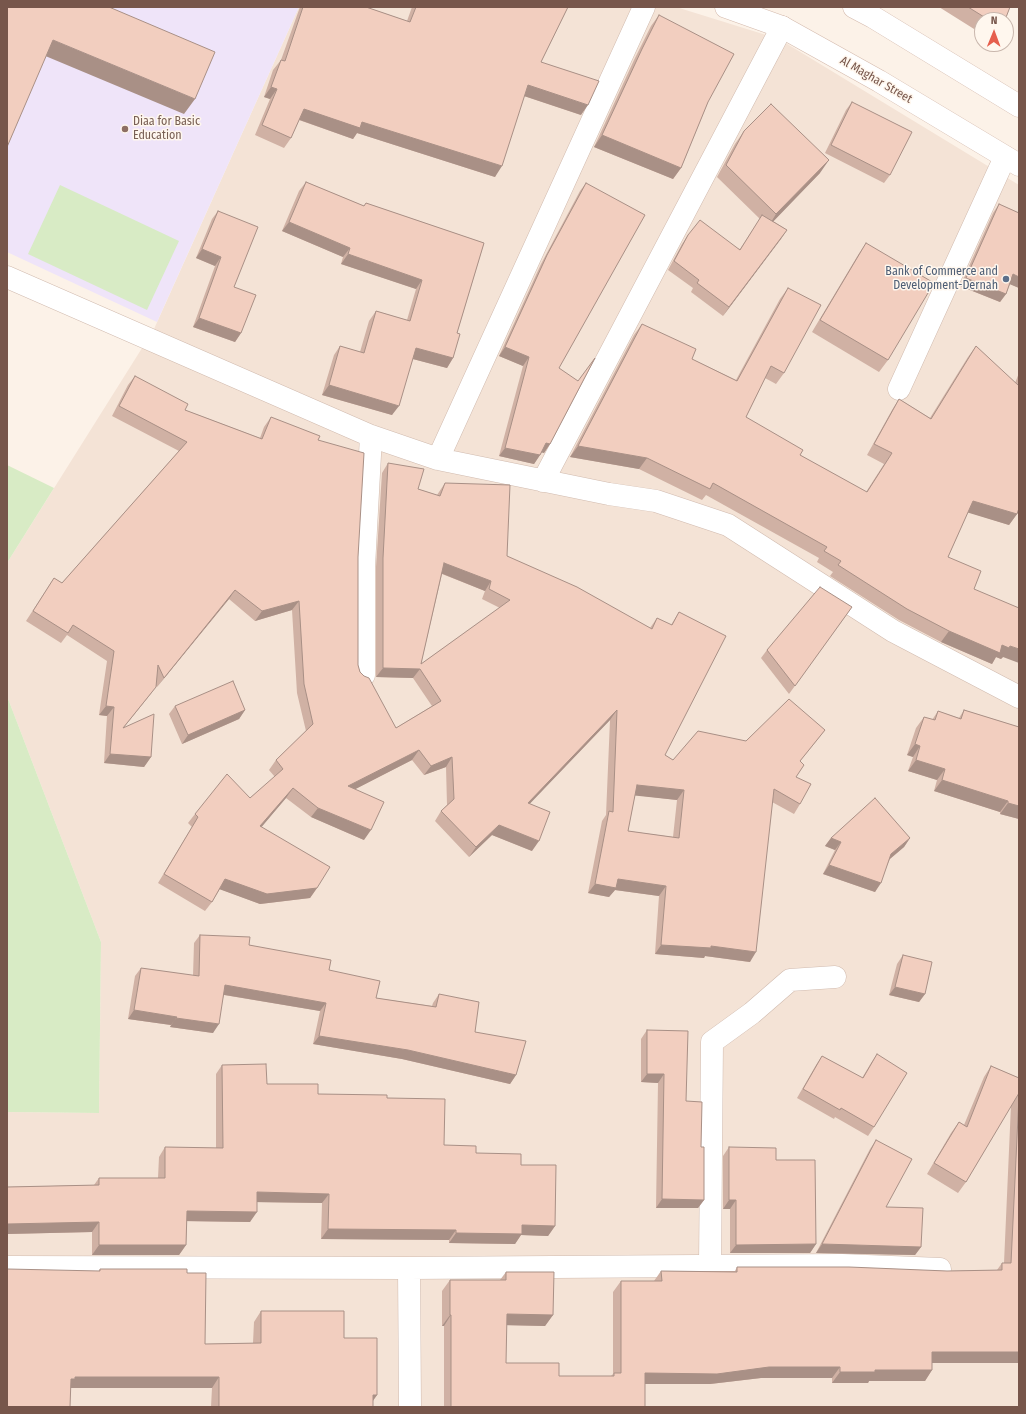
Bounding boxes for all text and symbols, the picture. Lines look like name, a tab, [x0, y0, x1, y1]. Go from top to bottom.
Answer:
north arrow	[974, 12, 1014, 52]
text: N	[991, 14, 998, 27]
street label: Al Maghar Street	[837, 54, 915, 106]
place label: Diaa for Basic Education	[133, 115, 200, 143]
marker: Diaa for Basic Education	[120, 124, 130, 134]
place label: Bank of Commerce and Development-Dernah	[885, 265, 998, 293]
marker: Bank of Commerce and Development-Dernah	[1001, 274, 1011, 284]

